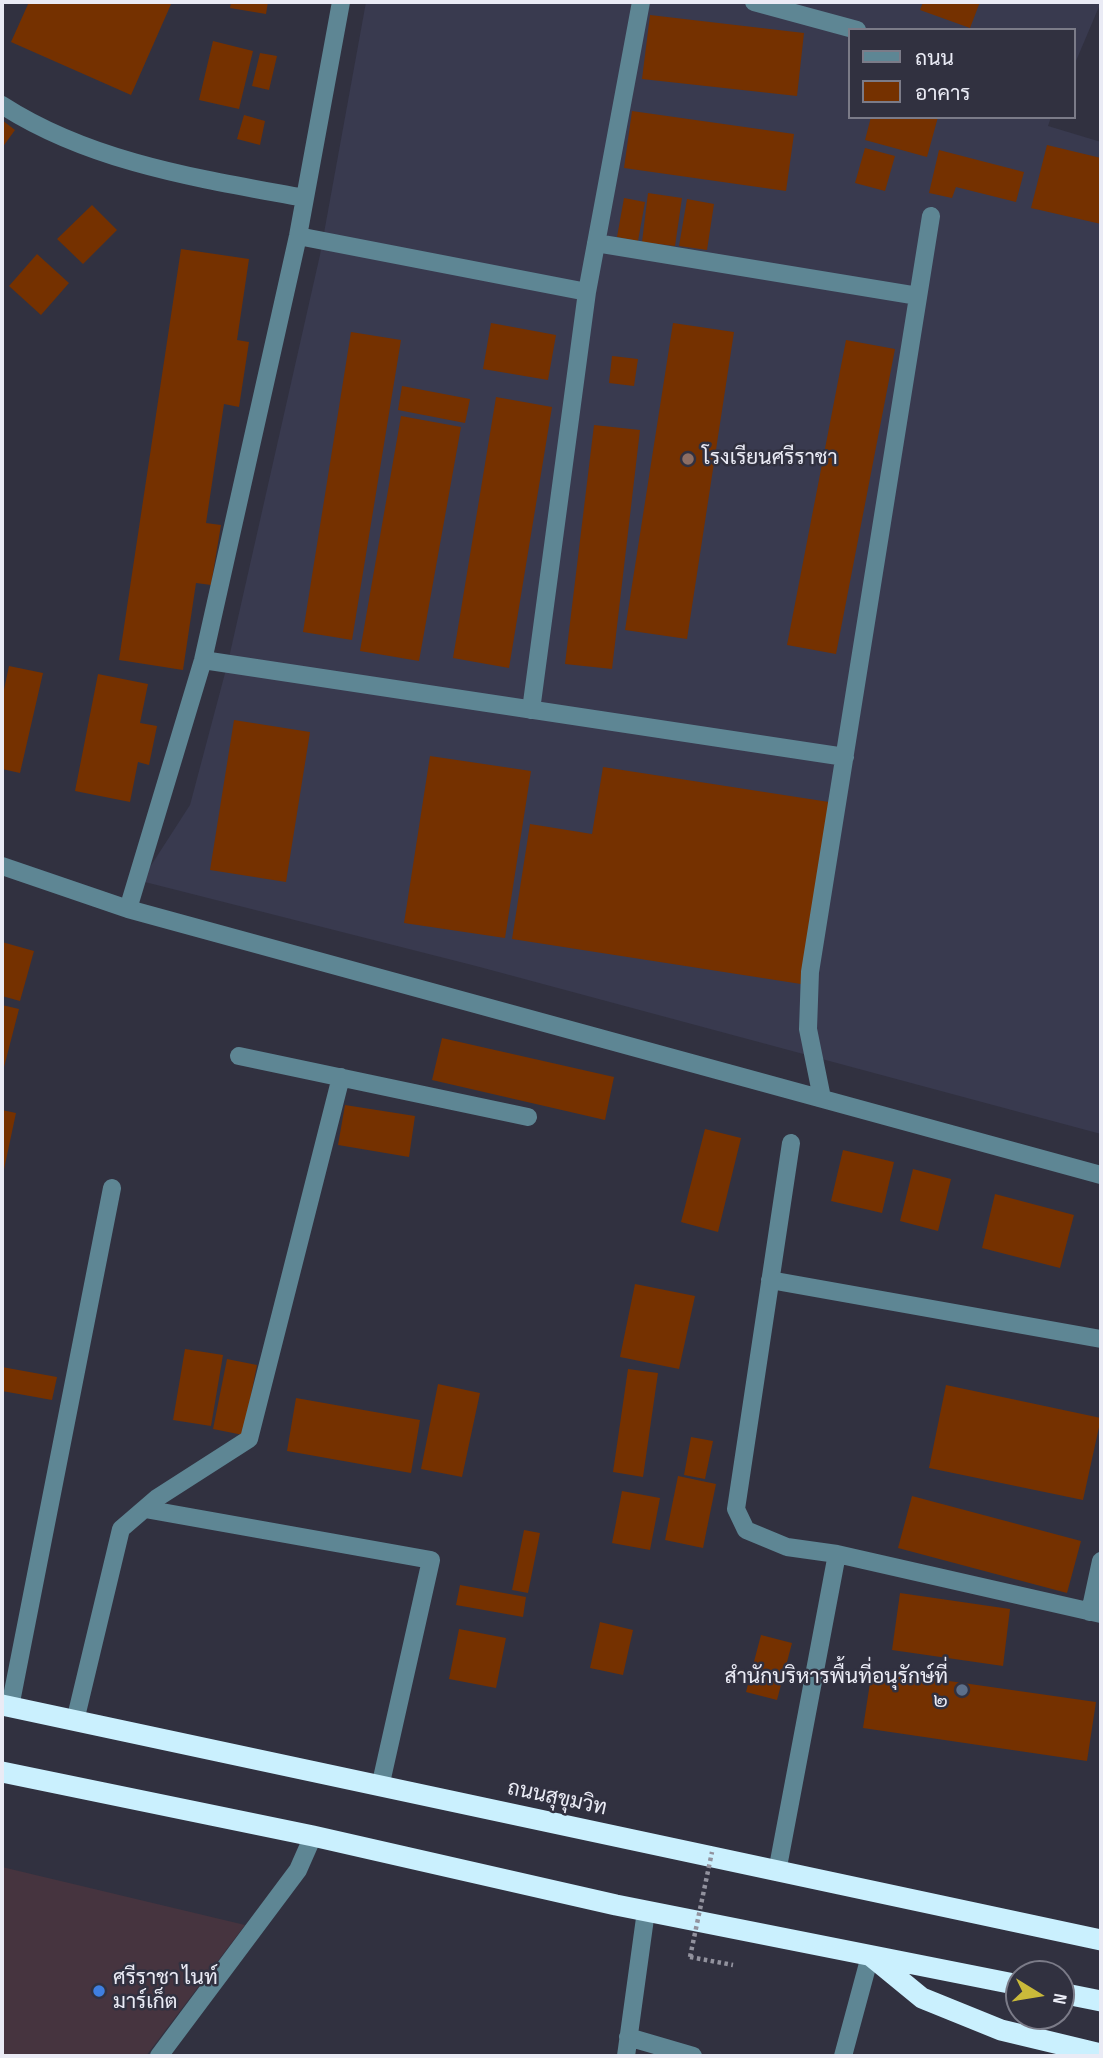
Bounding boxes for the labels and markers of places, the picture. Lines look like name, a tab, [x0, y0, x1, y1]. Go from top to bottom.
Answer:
place label: โรงเรียนศรีราชา	[702, 446, 838, 472]
marker: โรงเรียนศรีราชา	[680, 451, 696, 467]
place label: สำนักบริหารพื้นที่อนุรักษ์ที่ ๒	[724, 1665, 948, 1715]
marker: สำนักบริหารพื้นที่อนุรักษ์ที่ ๒	[954, 1682, 970, 1698]
place label: ศรีราชา ไนท์ มาร์เก็ต	[113, 1966, 218, 2016]
marker: ศรีราชา ไนท์ มาร์เก็ต	[91, 1983, 107, 1999]

